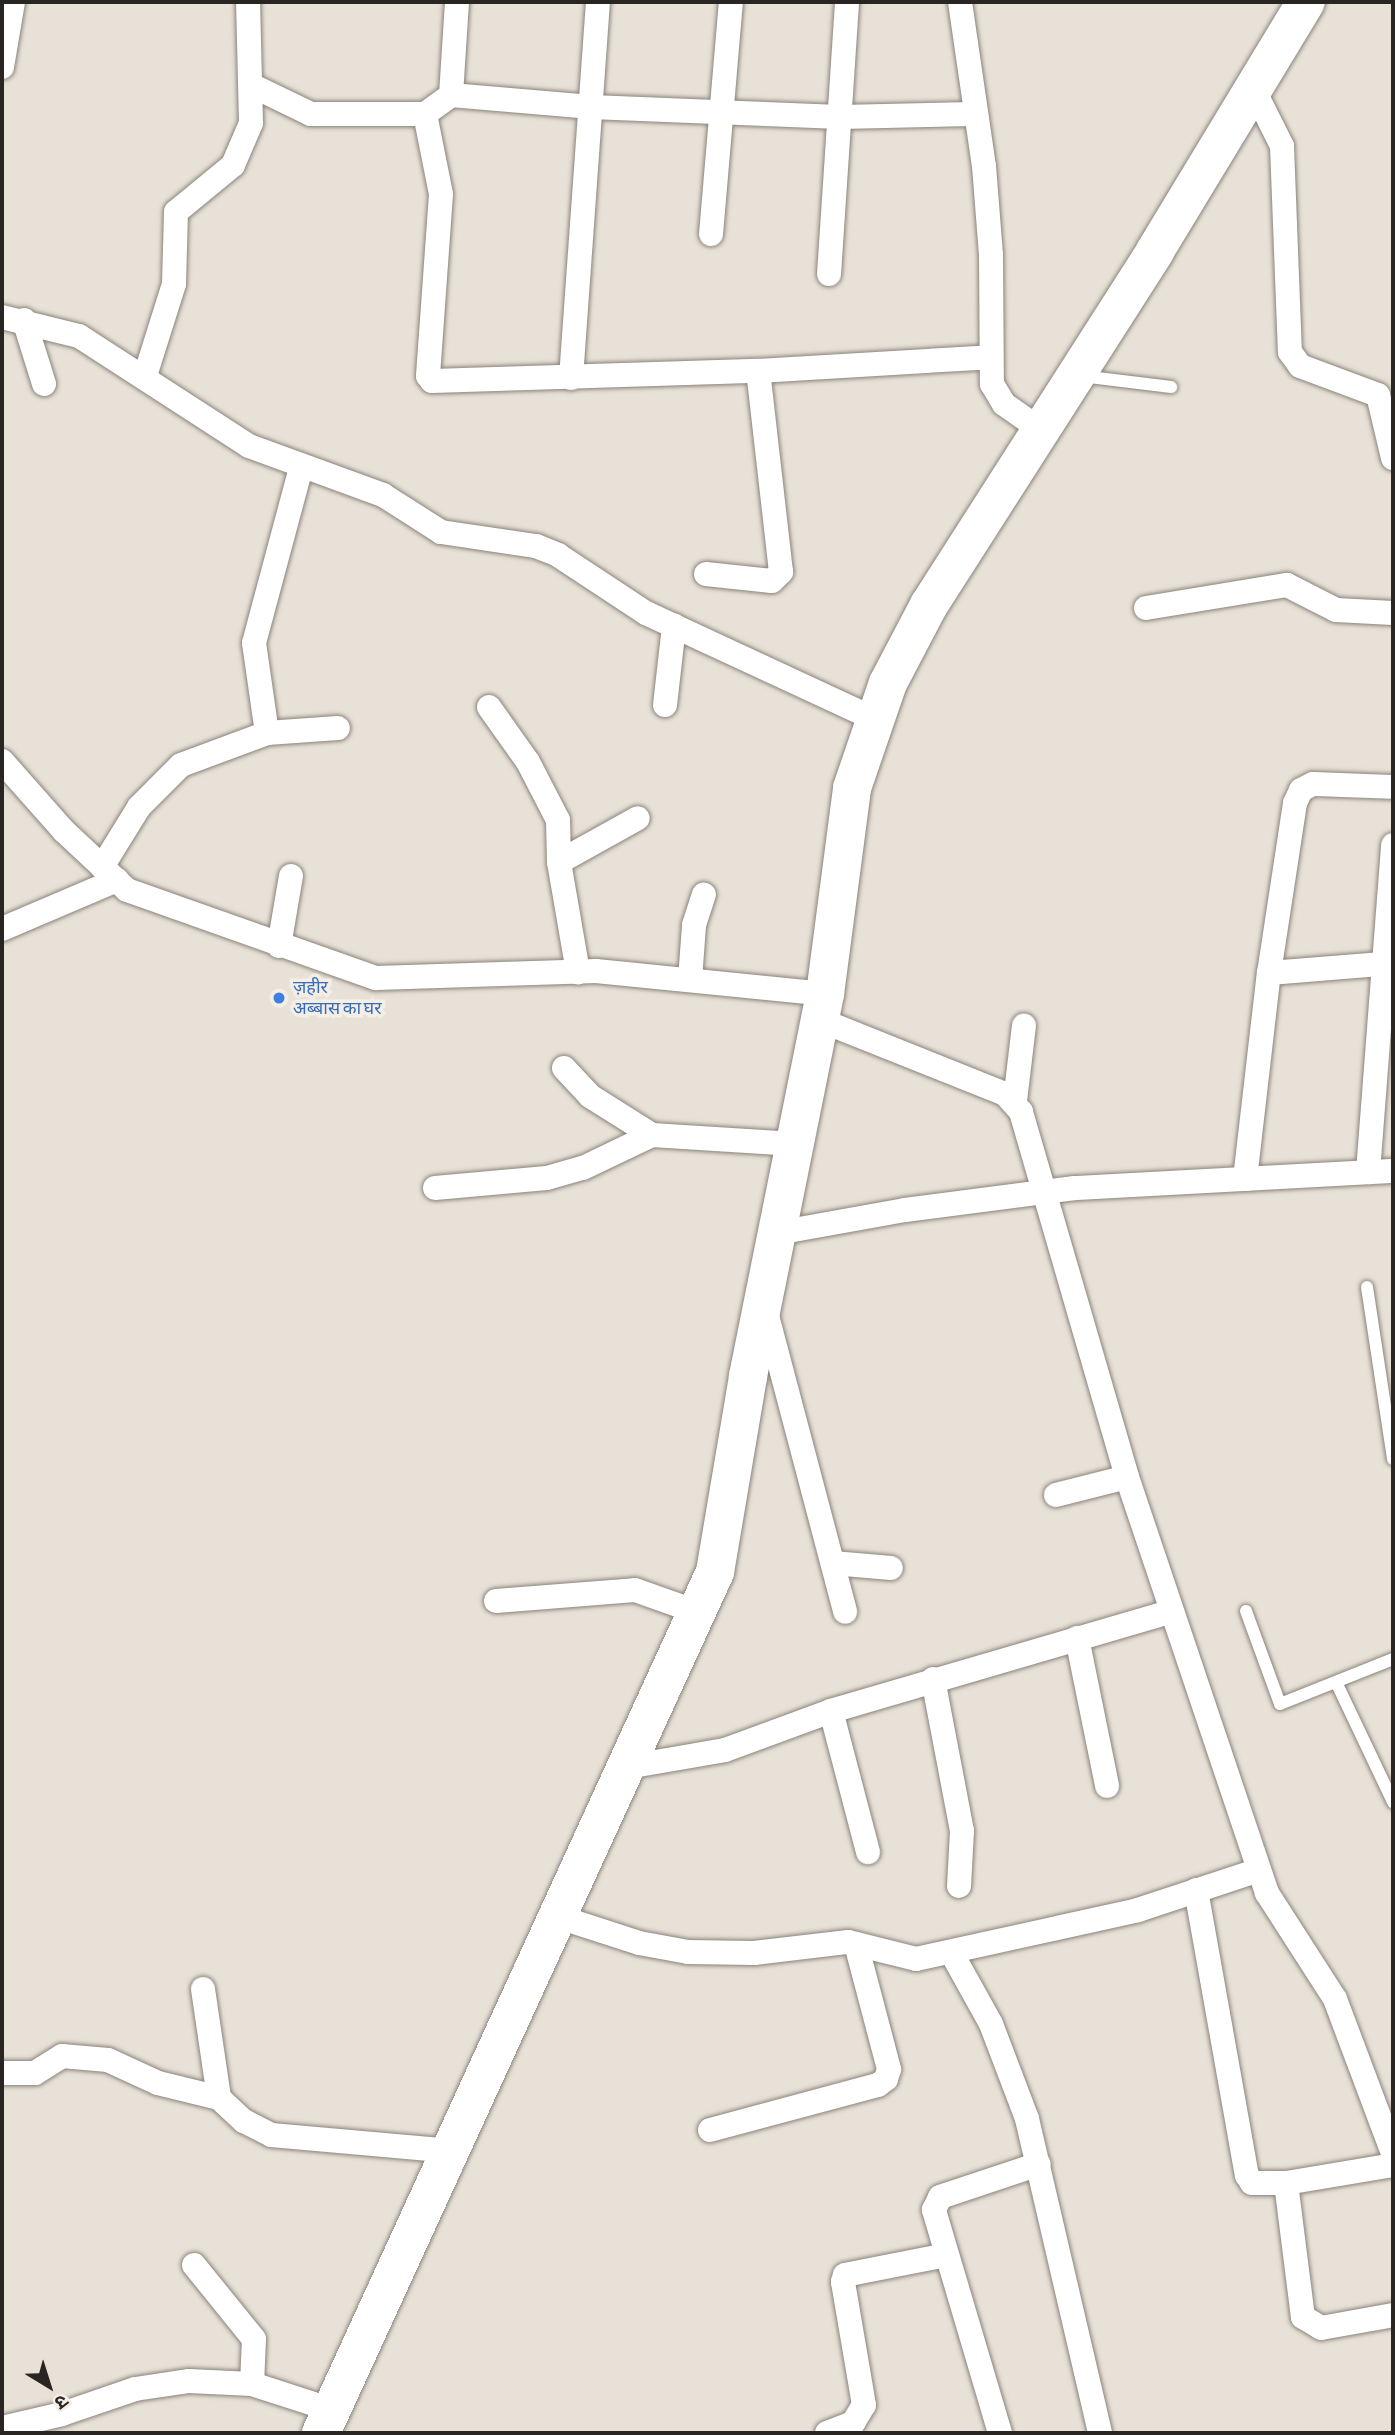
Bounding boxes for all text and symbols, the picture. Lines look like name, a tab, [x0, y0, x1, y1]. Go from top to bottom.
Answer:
place label: ज़हीर अब्बास का घर	[293, 977, 382, 1020]
marker: ज़हीर अब्बास का घर	[271, 990, 287, 1006]
north arrow	[14, 2351, 84, 2421]
text: उ	[51, 2390, 73, 2415]

